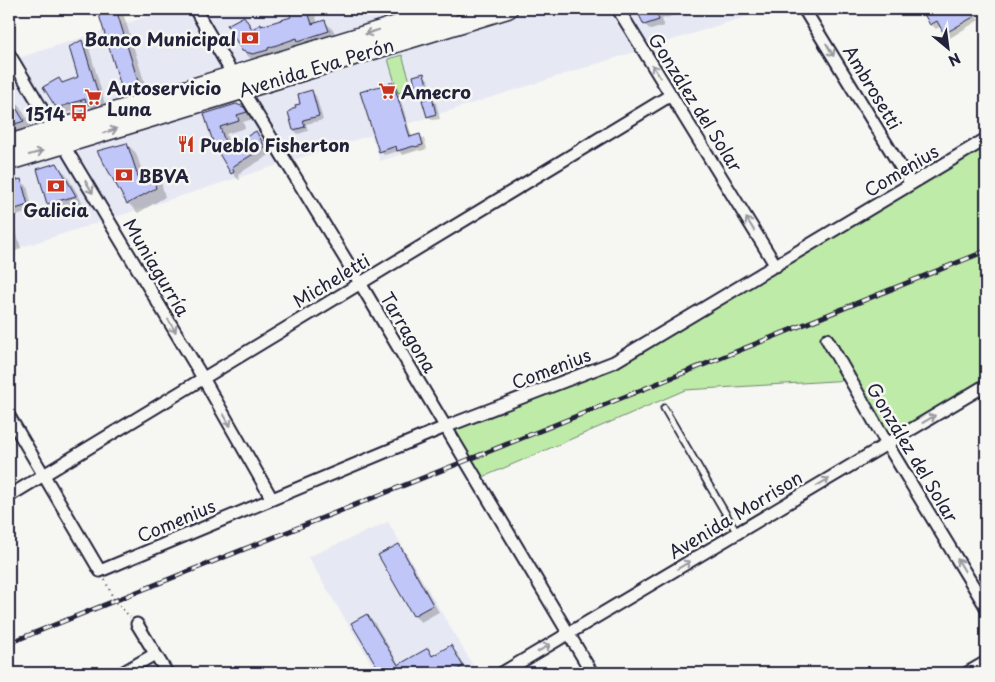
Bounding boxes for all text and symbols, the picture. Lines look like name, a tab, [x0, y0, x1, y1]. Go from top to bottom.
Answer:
north arrow	[922, 22, 972, 72]
place label: Banco Municipal	[84, 25, 236, 52]
street label: González del Solar	[642, 27, 750, 177]
bank icon: Banco Municipal	[240, 28, 260, 48]
one-way arrow	[365, 28, 381, 38]
street label: Avenida Eva Perón	[235, 31, 397, 103]
street label: Ambrosetti	[837, 40, 909, 134]
one-way arrow	[825, 43, 835, 57]
text: N	[945, 48, 964, 72]
one-way arrow	[651, 64, 661, 78]
place label: Autoservicio Luna	[107, 74, 221, 122]
place label: Amecro	[401, 78, 471, 105]
supermarket icon: Amecro	[377, 81, 397, 101]
supermarket icon: Autoservicio Luna	[83, 87, 103, 107]
place label: 1514	[26, 100, 65, 127]
bus stop icon: 1514	[69, 103, 89, 123]
one-way arrow	[102, 125, 118, 135]
place label: Pueblo Fisherton	[200, 131, 350, 158]
restaurant icon: Pueblo Fisherton	[176, 134, 196, 154]
street label: Comenius	[859, 137, 943, 203]
one-way arrow	[28, 148, 44, 157]
place label: BBVA	[138, 162, 189, 189]
bank icon: BBVA	[114, 165, 134, 185]
bank icon: Galicia	[46, 176, 66, 196]
one-way arrow	[84, 179, 94, 193]
place label: Galicia	[23, 196, 89, 223]
street label: Muniagurría	[117, 213, 197, 322]
one-way arrow	[745, 217, 756, 231]
street label: Micheletti	[287, 246, 375, 314]
street label: Tarragona	[374, 287, 444, 378]
one-way arrow	[167, 319, 177, 333]
street label: Comenius	[508, 341, 594, 395]
street label: González del Solar	[861, 377, 966, 528]
one-way arrow	[223, 413, 233, 427]
one-way arrow	[922, 413, 936, 423]
street label: Avenida Morrison	[663, 463, 807, 565]
one-way arrow	[816, 476, 830, 486]
street label: Comenius	[133, 491, 219, 549]
one-way arrow	[676, 559, 690, 569]
one-way arrow	[955, 559, 965, 573]
one-way arrow	[537, 643, 551, 653]

